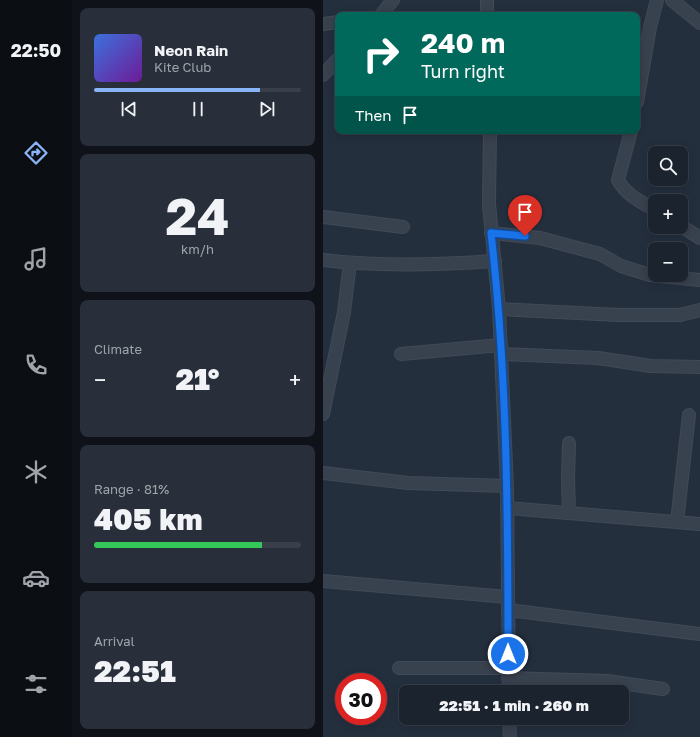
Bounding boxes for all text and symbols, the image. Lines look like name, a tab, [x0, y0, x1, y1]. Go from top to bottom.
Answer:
text: 240 m	[421, 26, 505, 59]
icon: right	[355, 28, 407, 80]
text: 22:50	[11, 39, 61, 61]
text: Neon Rain	[154, 41, 228, 59]
text: Kite Club	[154, 59, 211, 75]
text: Turn right	[421, 60, 505, 82]
icon: previous	[118, 98, 140, 120]
icon: pause	[187, 98, 209, 120]
icon: next	[256, 98, 278, 120]
icon: arrive	[399, 104, 421, 126]
text: Then	[355, 106, 391, 124]
icon: directions	[22, 139, 50, 167]
map controls	[648, 146, 688, 282]
button: search	[648, 146, 688, 186]
text: 24	[165, 184, 230, 246]
button: +	[648, 194, 688, 234]
pin	[508, 195, 542, 236]
icon: arrive	[514, 201, 536, 223]
text: km/h	[181, 241, 214, 257]
button: −	[648, 242, 688, 282]
icon: music	[22, 245, 50, 273]
text: Climate	[94, 341, 142, 357]
icon: phone	[22, 351, 50, 379]
text: 21°	[175, 361, 220, 397]
text: −	[94, 366, 106, 393]
text: +	[289, 366, 301, 393]
icon: climate	[22, 458, 50, 486]
text: Range · 81%	[94, 481, 169, 497]
text: 405 km	[94, 501, 203, 537]
icon: car	[22, 564, 50, 592]
text: Arrival	[94, 633, 135, 649]
position arrow	[487, 633, 529, 675]
text: 22:51	[94, 653, 176, 689]
icon: filters	[22, 670, 50, 698]
speed limit sign: 30	[335, 673, 387, 725]
text: 22:51 · 1 min · 260 m	[439, 696, 589, 714]

